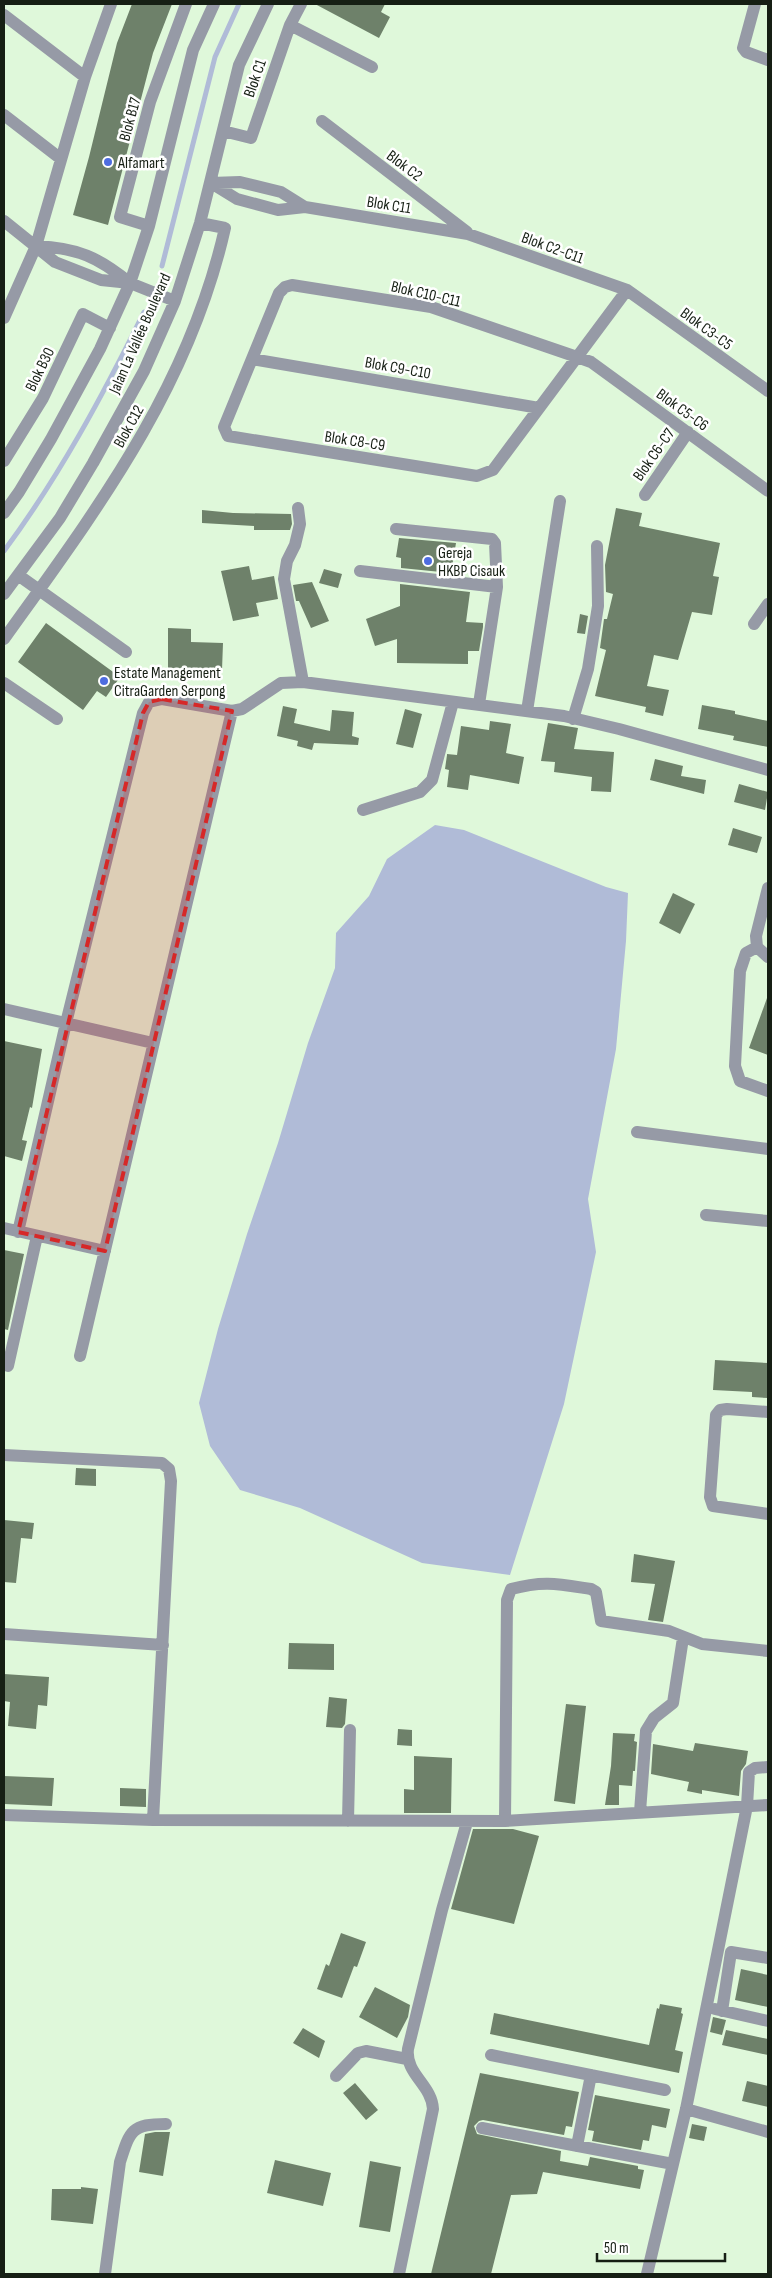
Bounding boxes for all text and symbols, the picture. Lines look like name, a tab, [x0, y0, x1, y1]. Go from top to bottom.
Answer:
street label: Blok C1	[240, 57, 271, 100]
street label: Blok B17	[116, 95, 146, 143]
street label: Blok C2	[382, 147, 426, 186]
place label: Alfamart	[117, 154, 165, 173]
marker: Alfamart	[102, 156, 114, 168]
street label: Blok C11	[365, 193, 413, 218]
street label: Blok C2-C11	[519, 228, 587, 269]
street label: Jalan La Vallée Boulevard	[105, 271, 175, 398]
street label: Blok C10-C11	[389, 277, 463, 312]
street label: Blok C3-C5	[676, 304, 736, 355]
street label: Blok B30	[22, 345, 59, 395]
street label: Blok C9-C10	[363, 353, 432, 384]
street label: Blok C5-C6	[652, 385, 712, 435]
street label: Blok C12	[110, 402, 149, 451]
street label: Blok C6-C7	[629, 424, 680, 485]
street label: Blok C8-C9	[323, 427, 386, 456]
place label: Gereja HKBP Cisauk	[438, 544, 505, 581]
marker: Gereja HKBP Cisauk	[422, 555, 434, 567]
place label: Estate Management CitraGarden Serpong	[114, 664, 225, 701]
marker: Estate Management CitraGarden Serpong	[98, 675, 110, 687]
scale bar	[597, 2230, 724, 2262]
text: 50 m	[604, 2239, 629, 2258]

